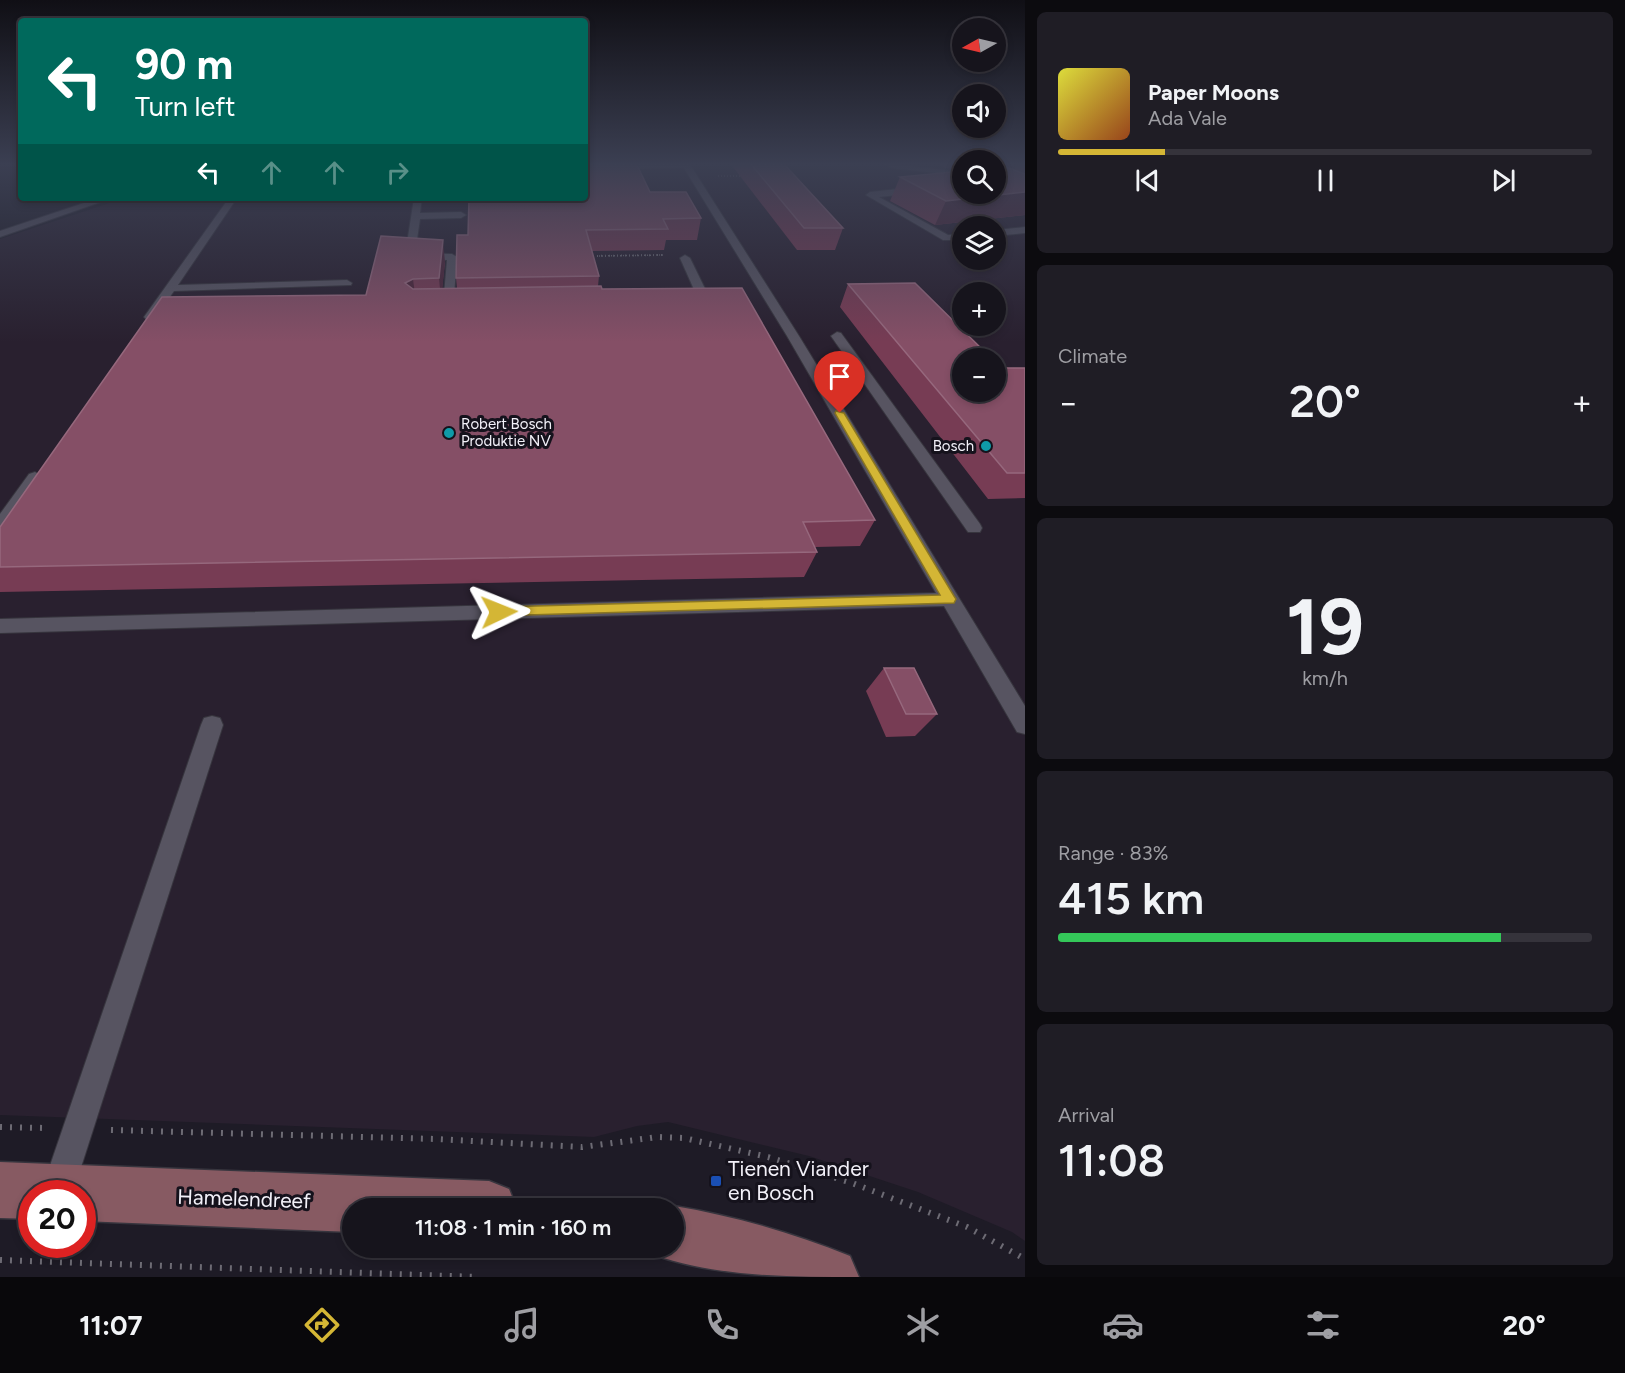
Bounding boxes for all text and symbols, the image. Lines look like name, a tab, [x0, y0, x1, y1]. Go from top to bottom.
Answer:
north arrow	[952, 18, 1006, 72]
map controls	[952, 18, 1006, 402]
text: 90 m	[135, 39, 233, 90]
icon: left	[36, 42, 114, 120]
text: Paper Moons	[1148, 79, 1279, 106]
button: sound	[952, 84, 1006, 138]
text: Turn left	[135, 90, 235, 123]
text: Ada Vale	[1148, 106, 1227, 130]
button: search	[952, 150, 1006, 204]
icon: left	[192, 156, 225, 189]
icon: ahead	[255, 156, 288, 189]
icon: ahead	[318, 156, 351, 189]
icon: right	[381, 156, 414, 189]
icon: previous	[1131, 164, 1164, 197]
icon: pause	[1309, 164, 1342, 197]
icon: next	[1487, 164, 1520, 197]
button: layers	[952, 216, 1006, 270]
button: +	[952, 282, 1006, 336]
text: Climate	[1058, 344, 1127, 368]
button: −	[952, 348, 1006, 402]
pin	[814, 351, 865, 413]
icon: arrive	[823, 360, 856, 393]
text: 20°	[1289, 374, 1361, 428]
text: −	[1058, 383, 1079, 422]
text: +	[1571, 383, 1592, 422]
place label: Robert Bosch Produktie NV	[461, 415, 552, 450]
marker: Robert Bosch Produktie NV	[442, 426, 456, 440]
place label: Bosch	[933, 437, 974, 455]
marker: Bosch	[979, 439, 993, 453]
position arrow	[467, 580, 531, 644]
text: 19	[1286, 580, 1364, 674]
text: km/h	[1302, 666, 1348, 690]
text: Range · 83%	[1058, 841, 1168, 865]
text: 415 km	[1058, 871, 1204, 925]
text: Arrival	[1058, 1103, 1114, 1127]
text: 11:08	[1058, 1133, 1165, 1187]
place label: Tienen Viander en Bosch	[728, 1156, 869, 1205]
marker: Tienen Viander en Bosch	[709, 1174, 723, 1188]
speed limit sign: 20	[18, 1180, 96, 1258]
street label: Hamelendreef	[177, 1184, 312, 1213]
text: 11:08 · 1 min · 160 m	[415, 1214, 611, 1241]
icon: directions	[301, 1304, 343, 1346]
icon: music	[501, 1304, 543, 1346]
icon: phone	[701, 1304, 743, 1346]
icon: climate	[902, 1304, 944, 1346]
icon: car	[1102, 1304, 1144, 1346]
icon: filters	[1302, 1304, 1344, 1346]
text: 11:07	[79, 1309, 143, 1342]
text: 20°	[1502, 1309, 1546, 1342]

